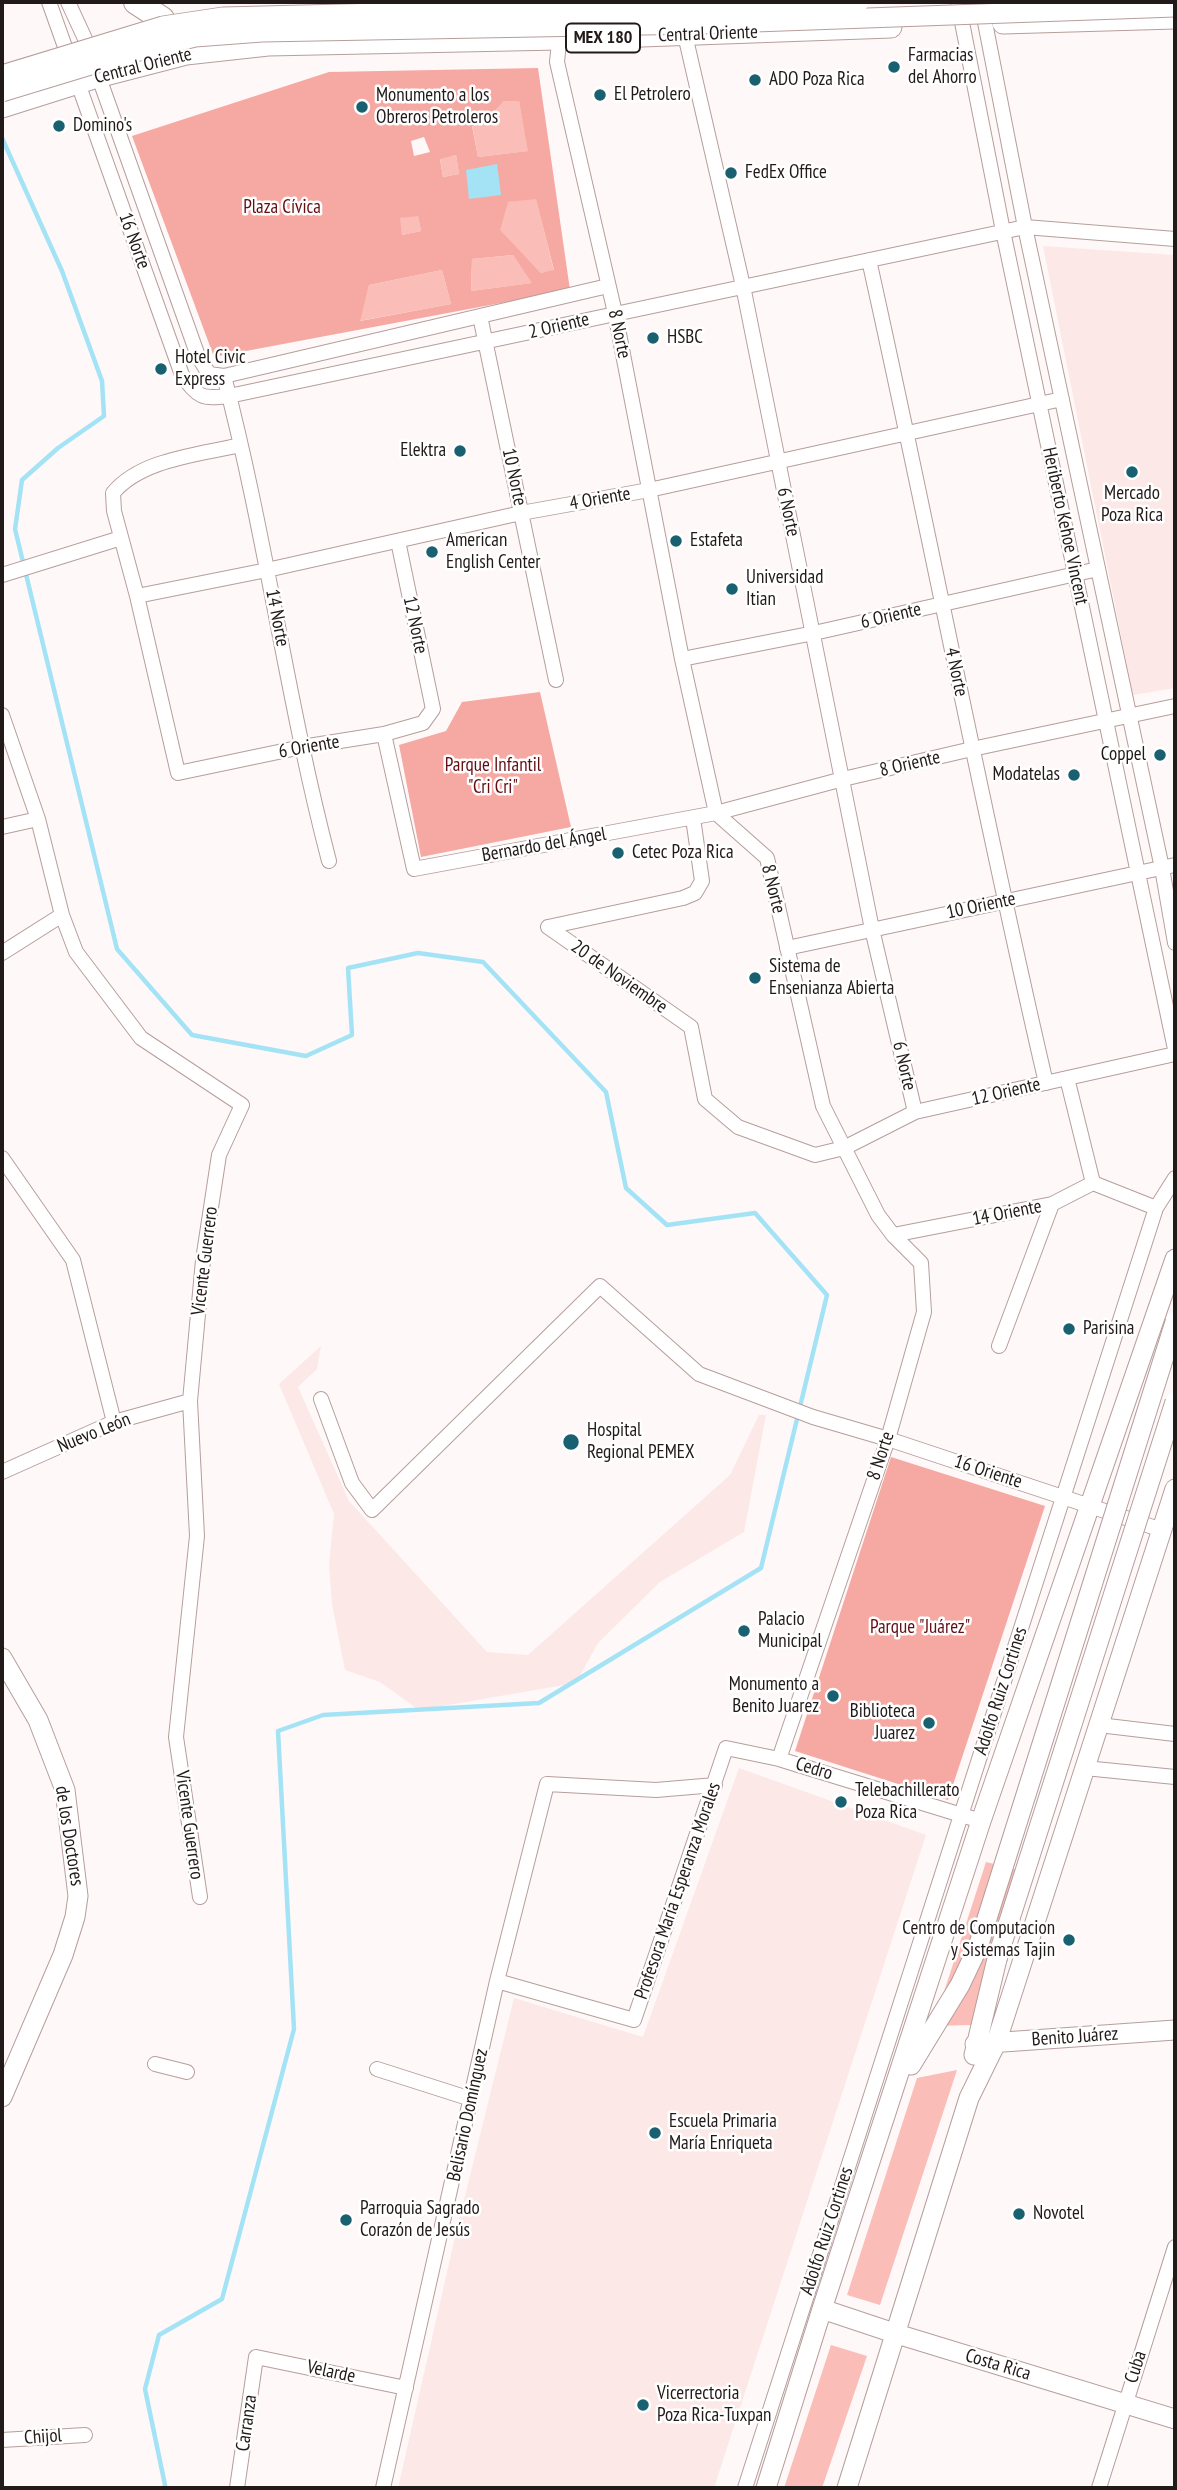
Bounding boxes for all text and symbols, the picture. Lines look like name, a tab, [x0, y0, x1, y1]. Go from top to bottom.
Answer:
street label: Central Oriente	[658, 21, 758, 47]
road number: MEX 180	[566, 24, 640, 52]
street label: Central Oriente	[92, 43, 194, 89]
place label: Farmacias del Ahorro	[908, 45, 977, 89]
marker: Farmacias del Ahorro	[886, 59, 902, 75]
place label: ADO Poza Rica	[769, 69, 864, 91]
marker: ADO Poza Rica	[747, 72, 763, 88]
place label: El Petrolero	[614, 84, 691, 106]
place label: Monumento a los Obreros Petroleros	[376, 85, 498, 129]
marker: El Petrolero	[592, 87, 608, 103]
marker: Monumento a los Obreros Petroleros	[354, 99, 370, 115]
place label: Domino's	[73, 115, 132, 137]
marker: Domino's	[51, 118, 67, 134]
place label: FedEx Office	[745, 162, 827, 184]
marker: FedEx Office	[723, 165, 739, 181]
park label: Plaza Cívica	[243, 197, 321, 219]
street label: 16 Norte	[113, 210, 155, 272]
street label: 8 Norte	[603, 307, 635, 361]
street label: 2 Oriente	[527, 308, 591, 344]
place label: HSBC	[667, 327, 703, 349]
marker: HSBC	[645, 330, 661, 346]
place label: Hotel Civic Express	[175, 347, 246, 391]
marker: Hotel Civic Express	[153, 361, 169, 377]
place label: Elektra	[400, 440, 446, 462]
marker: Elektra	[452, 443, 468, 459]
street label: Heriberto Kehoe Vincent	[1037, 445, 1093, 607]
street label: 10 Norte	[497, 446, 531, 508]
marker: Mercado Poza Rica	[1124, 464, 1140, 480]
street label: 4 Oriente	[568, 482, 632, 516]
place label: Mercado Poza Rica	[1101, 483, 1163, 527]
street label: 6 Norte	[772, 485, 804, 539]
place label: American English Center	[446, 530, 541, 574]
place label: Estafeta	[690, 530, 743, 552]
marker: Estafeta	[668, 533, 684, 549]
marker: American English Center	[424, 544, 440, 560]
place label: Universidad Itian	[746, 567, 823, 611]
marker: Universidad Itian	[724, 581, 740, 597]
street label: 14 Norte	[260, 587, 294, 649]
street label: 12 Norte	[398, 594, 432, 656]
street label: 6 Oriente	[859, 598, 923, 634]
street label: 4 Norte	[940, 645, 972, 699]
street label: 6 Oriente	[277, 730, 341, 764]
place label: Coppel	[1101, 744, 1146, 766]
street label: 8 Oriente	[878, 746, 942, 782]
marker: Coppel	[1152, 747, 1168, 763]
park label: Parque Infantil "Cri Cri"	[445, 755, 541, 799]
place label: Modatelas	[992, 764, 1060, 786]
marker: Modatelas	[1066, 767, 1082, 783]
street label: Bernardo del Ángel	[480, 823, 608, 867]
place label: Cetec Poza Rica	[632, 842, 734, 864]
marker: Cetec Poza Rica	[610, 845, 626, 861]
street label: 8 Norte	[756, 862, 790, 916]
street label: 10 Oriente	[944, 888, 1018, 924]
street label: 20 de Noviembre	[566, 935, 672, 1019]
place label: Sistema de Ensenianza Abierta	[769, 956, 894, 1000]
marker: Sistema de Ensenianza Abierta	[747, 970, 763, 986]
street label: 6 Norte	[887, 1039, 921, 1093]
street label: 12 Oriente	[969, 1073, 1043, 1111]
street label: 14 Oriente	[970, 1195, 1044, 1231]
street label: Vicente Guerrero	[187, 1205, 223, 1317]
place label: Parisina	[1083, 1318, 1134, 1340]
marker: Parisina	[1061, 1321, 1077, 1337]
street label: Nuevo León	[54, 1408, 134, 1458]
place label: Hospital Regional PEMEX	[587, 1420, 694, 1464]
street label: 8 Norte	[862, 1429, 900, 1483]
marker: Hospital Regional PEMEX	[561, 1432, 581, 1452]
street label: 16 Oriente	[951, 1450, 1025, 1494]
place label: Palacio Municipal	[758, 1609, 822, 1653]
park label: Parque "Juárez"	[870, 1617, 970, 1639]
marker: Palacio Municipal	[736, 1623, 752, 1639]
street label: Adolfo Ruiz Cortines	[970, 1624, 1032, 1758]
place label: Monumento a Benito Juarez	[729, 1674, 819, 1718]
marker: Monumento a Benito Juarez	[825, 1688, 841, 1704]
place label: Biblioteca Juarez	[850, 1701, 915, 1745]
marker: Biblioteca Juarez	[921, 1715, 937, 1731]
street label: Cedro	[793, 1753, 835, 1785]
street label: Vicente Guerrero	[170, 1769, 208, 1881]
street label: Profesora María Esperanza Morales	[630, 1779, 726, 2003]
place label: Telebachillerato Poza Rica	[855, 1780, 960, 1824]
street label: de los Doctores	[50, 1784, 88, 1888]
marker: Telebachillerato Poza Rica	[833, 1794, 849, 1810]
place label: Centro de Computacion y Sistemas Tajin	[902, 1918, 1055, 1962]
marker: Centro de Computacion y Sistemas Tajin	[1061, 1932, 1077, 1948]
street label: Benito Juárez	[1031, 2023, 1119, 2051]
street label: Belisario Domínguez	[443, 2047, 493, 2183]
place label: Escuela Primaria María Enriqueta	[669, 2111, 777, 2155]
marker: Escuela Primaria María Enriqueta	[647, 2125, 663, 2141]
street label: Adolfo Ruiz Cortines	[796, 2164, 858, 2298]
place label: Parroquia Sagrado Corazón de Jesús	[360, 2198, 480, 2242]
place label: Novotel	[1033, 2203, 1084, 2225]
marker: Novotel	[1011, 2206, 1027, 2222]
marker: Parroquia Sagrado Corazón de Jesús	[338, 2212, 354, 2228]
street label: Costa Rica	[963, 2344, 1033, 2386]
street label: Cuba	[1120, 2348, 1152, 2386]
street label: Velarde	[305, 2356, 357, 2388]
place label: Vicerrectoria Poza Rica-Tuxpan	[657, 2383, 771, 2427]
street label: Carranza	[232, 2393, 262, 2453]
marker: Vicerrectoria Poza Rica-Tuxpan	[635, 2397, 651, 2413]
street label: Chijol	[23, 2424, 63, 2450]

